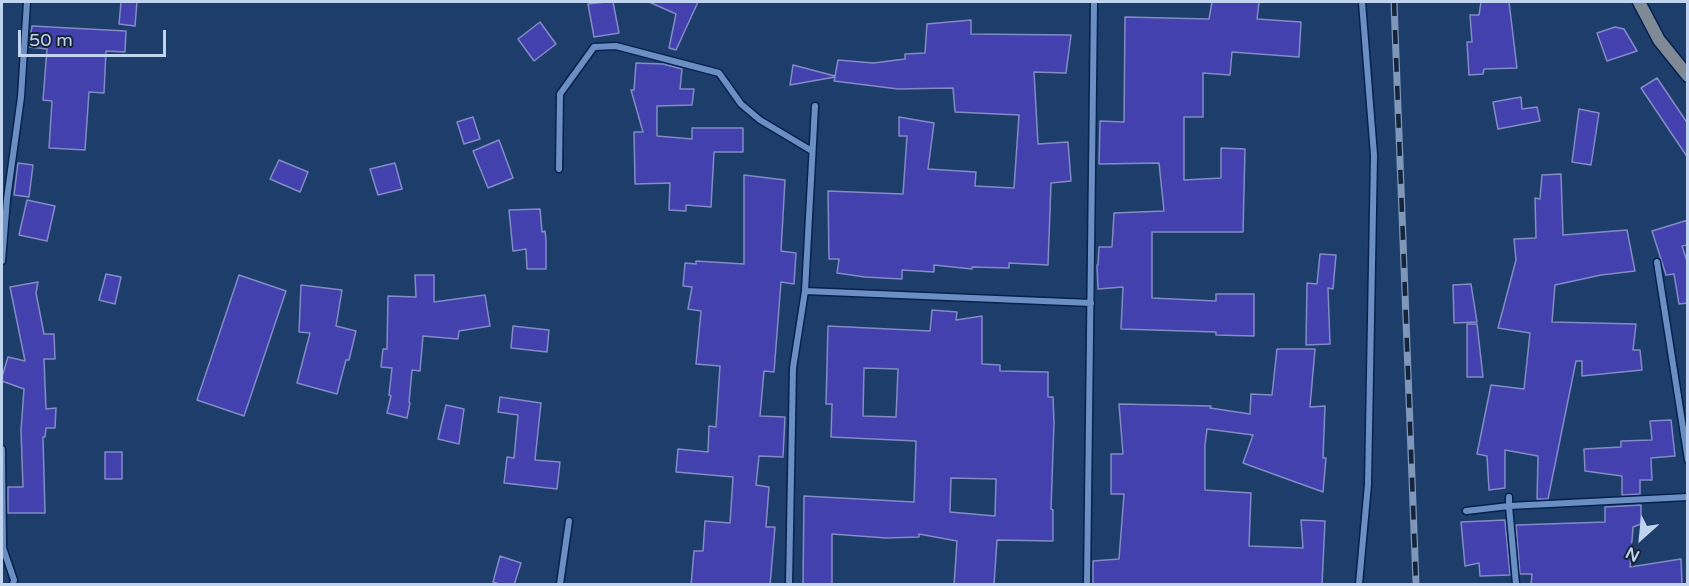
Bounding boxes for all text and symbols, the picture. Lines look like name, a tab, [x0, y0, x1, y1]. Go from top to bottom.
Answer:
scale bar	[21, 18, 170, 56]
text: 50 m	[29, 29, 73, 51]
north arrow	[1611, 508, 1671, 568]
text: N	[1623, 542, 1643, 566]

